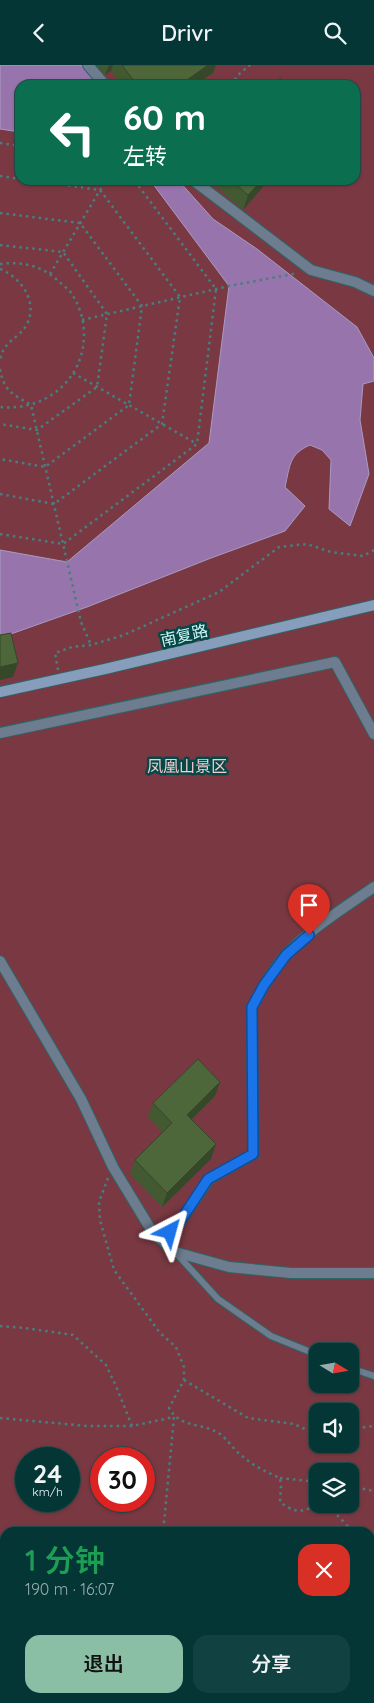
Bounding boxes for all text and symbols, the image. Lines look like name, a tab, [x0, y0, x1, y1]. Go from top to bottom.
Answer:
icon: back	[25, 19, 53, 47]
text: Drivr	[161, 19, 213, 47]
icon: search	[321, 19, 349, 47]
text: 60 m	[123, 95, 206, 139]
icon: left	[40, 100, 105, 165]
text: 左转	[123, 142, 167, 170]
street label: 南复路	[158, 620, 210, 650]
park label: 凤凰山景区	[147, 756, 227, 776]
pin	[288, 884, 330, 935]
icon: arrive	[295, 891, 323, 919]
position arrow	[143, 1205, 195, 1257]
north arrow	[309, 1343, 359, 1393]
map controls	[309, 1343, 359, 1513]
button: sound	[309, 1403, 359, 1453]
speed limit sign: 30	[90, 1447, 155, 1512]
text: 24	[33, 1458, 62, 1489]
button: layers	[309, 1463, 359, 1513]
text: km/h	[32, 1484, 63, 1499]
text: 1 分钟	[25, 1541, 105, 1579]
button: close	[298, 1544, 350, 1596]
text: 190 m · 16:07	[25, 1579, 115, 1599]
button: 退出	[25, 1635, 183, 1693]
button: 分享	[193, 1635, 350, 1693]

